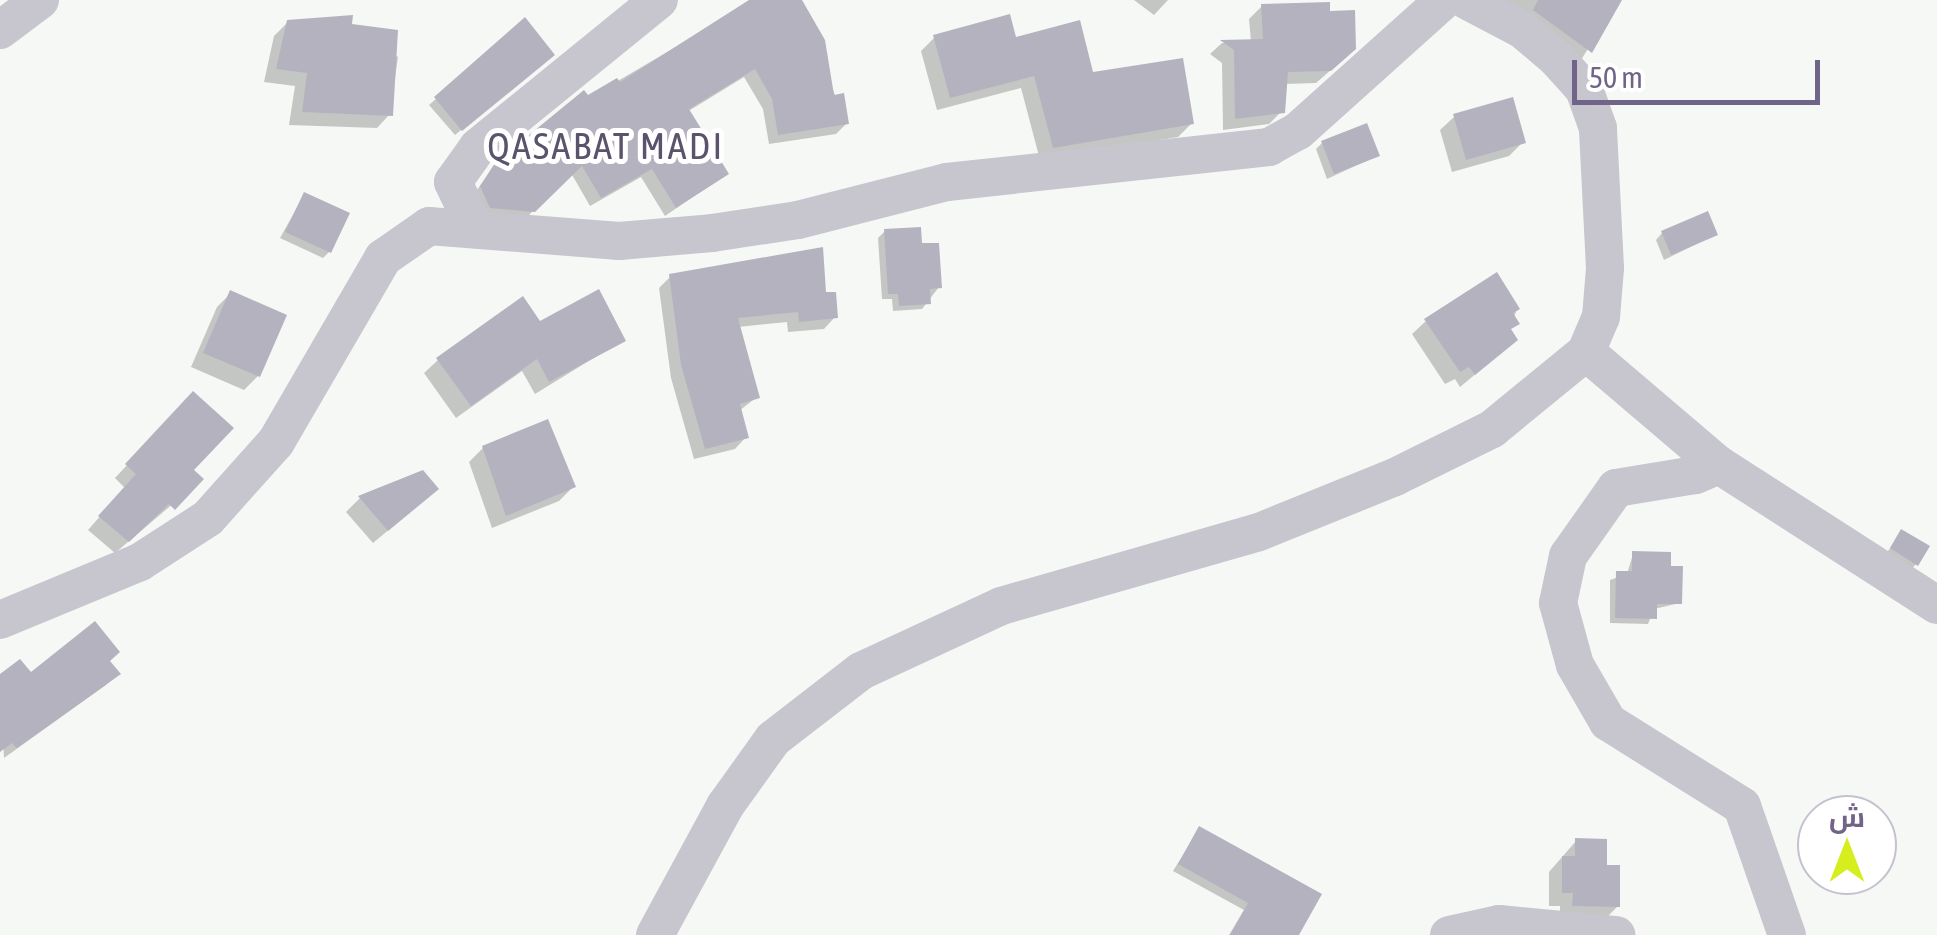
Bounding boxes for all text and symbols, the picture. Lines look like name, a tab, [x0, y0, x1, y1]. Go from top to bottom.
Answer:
scale bar	[1577, 40, 1824, 102]
text: 50 m	[1589, 60, 1643, 94]
district label: QASABAT MADI	[487, 123, 725, 169]
north arrow	[1797, 795, 1897, 895]
text: ش	[1829, 801, 1865, 833]

